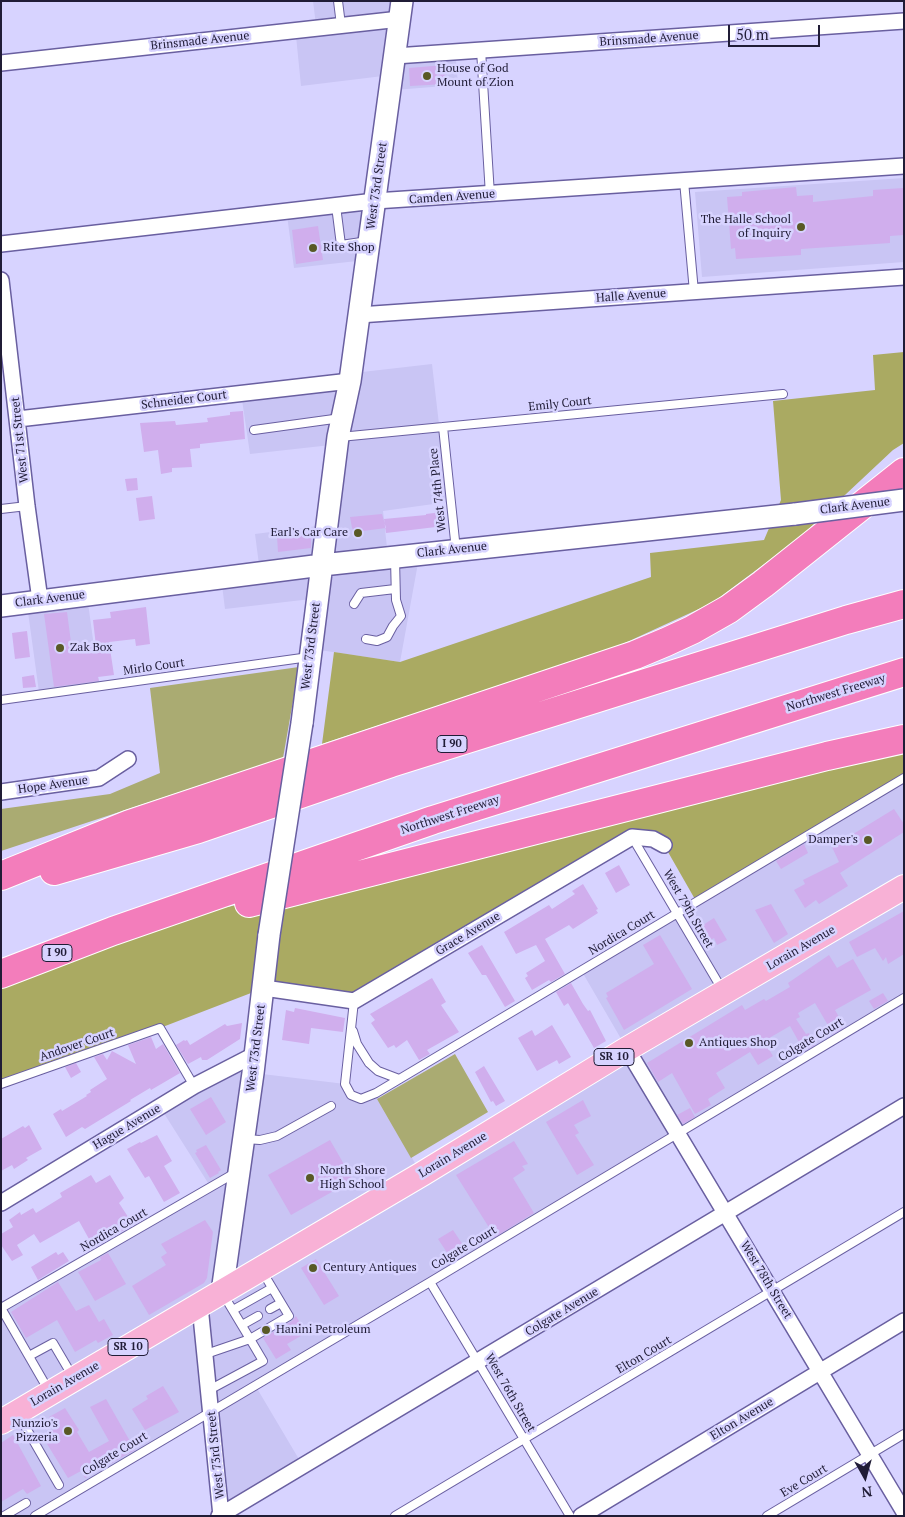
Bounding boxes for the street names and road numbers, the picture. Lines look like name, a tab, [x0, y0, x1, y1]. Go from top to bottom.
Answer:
street label: Brinsmade Avenue	[599, 28, 699, 50]
street label: Brinsmade Avenue	[150, 29, 250, 53]
street label: West 73rd Street	[364, 141, 390, 231]
street label: Camden Avenue	[409, 187, 495, 207]
street label: Halle Avenue	[595, 286, 667, 306]
street label: Schneider Court	[140, 388, 228, 412]
street label: Emily Court	[528, 394, 592, 414]
street label: West 71st Street	[8, 396, 32, 484]
street label: West 74th Place	[426, 447, 450, 533]
street label: Clark Avenue	[819, 495, 891, 517]
street label: Clark Avenue	[416, 539, 488, 561]
street label: Clark Avenue	[14, 588, 86, 610]
street label: West 73rd Street	[298, 601, 324, 691]
street label: Mirlo Court	[122, 656, 186, 678]
street label: Northwest Freeway	[785, 671, 887, 715]
road number: I 90	[437, 736, 467, 752]
street label: Hope Avenue	[17, 773, 89, 797]
street label: Northwest Freeway	[399, 792, 501, 838]
street label: West 79th Street	[660, 867, 716, 951]
street label: Nordica Court	[586, 908, 658, 958]
street label: Grace Avenue	[433, 909, 503, 959]
street label: Lorain Avenue	[764, 923, 838, 973]
road number: I 90	[42, 944, 72, 961]
street label: West 73rd Street	[243, 1003, 269, 1093]
street label: Colgate Court	[776, 1015, 846, 1065]
street label: Andover Court	[38, 1026, 116, 1064]
road number: SR 10	[594, 1048, 634, 1066]
street label: Hague Avenue	[91, 1101, 163, 1153]
street label: Lorain Avenue	[416, 1129, 490, 1181]
street label: Nordica Court	[78, 1205, 150, 1255]
street label: Colgate Court	[429, 1223, 499, 1273]
street label: West 78th Street	[737, 1238, 795, 1322]
street label: Colgate Avenue	[523, 1285, 601, 1339]
street label: Elton Court	[614, 1333, 674, 1377]
road number: SR 10	[108, 1338, 148, 1355]
street label: West 76th Street	[482, 1351, 538, 1435]
street label: Lorain Avenue	[28, 1359, 102, 1409]
street label: Elton Avenue	[708, 1395, 776, 1443]
street label: West 73rd Street	[204, 1410, 228, 1500]
street label: Colgate Court	[80, 1429, 150, 1479]
street label: Eve Court	[778, 1461, 830, 1501]

